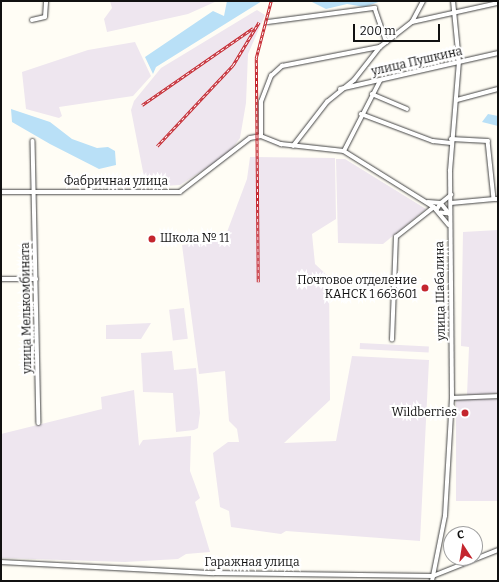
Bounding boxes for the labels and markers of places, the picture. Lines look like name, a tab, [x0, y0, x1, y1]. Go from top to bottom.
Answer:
place label: Школа № 11	[160, 232, 229, 246]
marker: Школа № 11	[147, 234, 157, 244]
place label: Почтовое отделение КАНСК 1 663601	[297, 274, 417, 302]
marker: Почтовое отделение КАНСК 1 663601	[420, 283, 430, 293]
place label: Wildberries	[391, 406, 457, 420]
marker: Wildberries	[460, 408, 470, 418]

